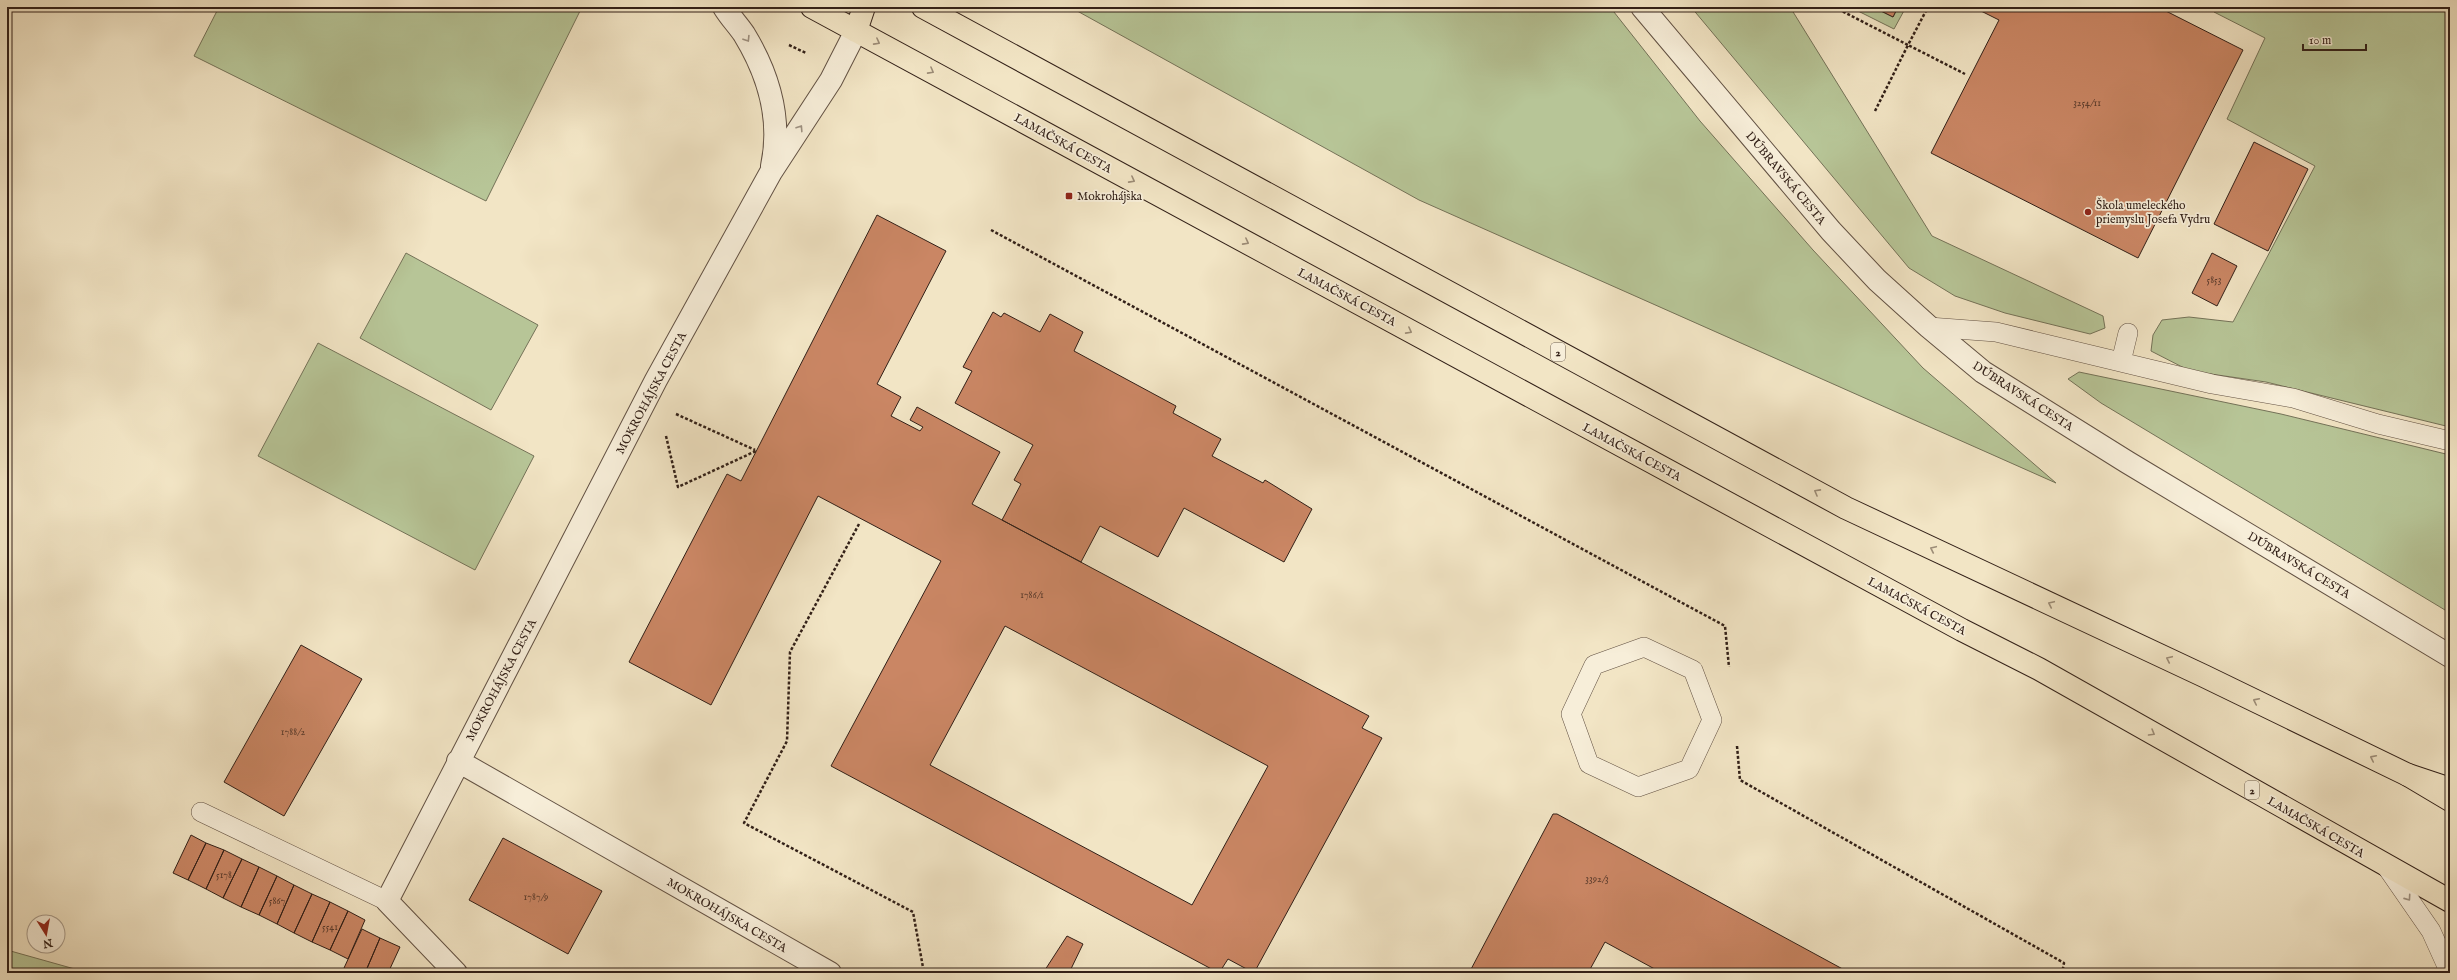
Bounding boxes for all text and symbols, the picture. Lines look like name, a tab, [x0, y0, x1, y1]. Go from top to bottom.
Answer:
scale bar	[2303, 26, 2366, 52]
text: 10 m	[2309, 33, 2331, 48]
one-way arrow	[742, 35, 749, 42]
one-way arrow	[872, 37, 880, 45]
one-way arrow	[927, 67, 935, 74]
house number: 3254/11	[2073, 97, 2101, 110]
street label: LAMAČSKÁ CESTA	[1011, 109, 1116, 177]
one-way arrow	[795, 125, 803, 132]
street label: DÚBRAVSKÁ CESTA	[1742, 128, 1830, 229]
one-way arrow	[1127, 176, 1135, 183]
place label: Mokrohájska	[1077, 189, 1143, 204]
marker: Mokrohájska	[1064, 191, 1074, 201]
place label: Škola umeleckého priemyslu Josefa Vydru	[2096, 197, 2210, 228]
marker: Škola umeleckého priemyslu Josefa Vydru	[2083, 207, 2093, 217]
one-way arrow	[1242, 238, 1249, 245]
street label: LAMAČSKÁ CESTA	[1295, 264, 1400, 330]
house number: 5853	[2207, 274, 2222, 287]
one-way arrow	[1405, 326, 1413, 334]
street label: MOKROHÁJSKA CESTA	[612, 328, 691, 457]
road number: 2	[1551, 343, 1565, 361]
street label: DÚBRAVSKÁ CESTA	[1970, 357, 2077, 435]
street label: LAMAČSKÁ CESTA	[1580, 419, 1685, 485]
one-way arrow	[1813, 489, 1821, 496]
street label: DÚBRAVSKÁ CESTA	[2245, 528, 2354, 602]
one-way arrow	[1930, 546, 1938, 554]
street label: LAMAČSKÁ CESTA	[1865, 573, 1970, 639]
house number: 1786/1	[1020, 589, 1044, 602]
one-way arrow	[2048, 601, 2055, 609]
street label: MOKROHÁJSKA CESTA	[462, 615, 541, 744]
one-way arrow	[2165, 656, 2173, 664]
one-way arrow	[2252, 698, 2260, 706]
house number: 1788/2	[281, 726, 305, 739]
one-way arrow	[2147, 729, 2155, 736]
one-way arrow	[2369, 755, 2377, 763]
road number: 2	[2245, 781, 2259, 799]
street label: LAMAČSKÁ CESTA	[2265, 793, 2368, 862]
house number: 5178	[216, 869, 232, 882]
house number: 3392/3	[1585, 873, 1609, 886]
street label: MOKROHÁJSKA CESTA	[663, 874, 791, 957]
house number: 1787/9	[524, 891, 548, 904]
one-way arrow	[2403, 894, 2411, 901]
house number: 5867	[269, 895, 286, 908]
north arrow	[26, 914, 66, 954]
house number: 5541	[322, 921, 338, 934]
text: N	[41, 935, 55, 951]

